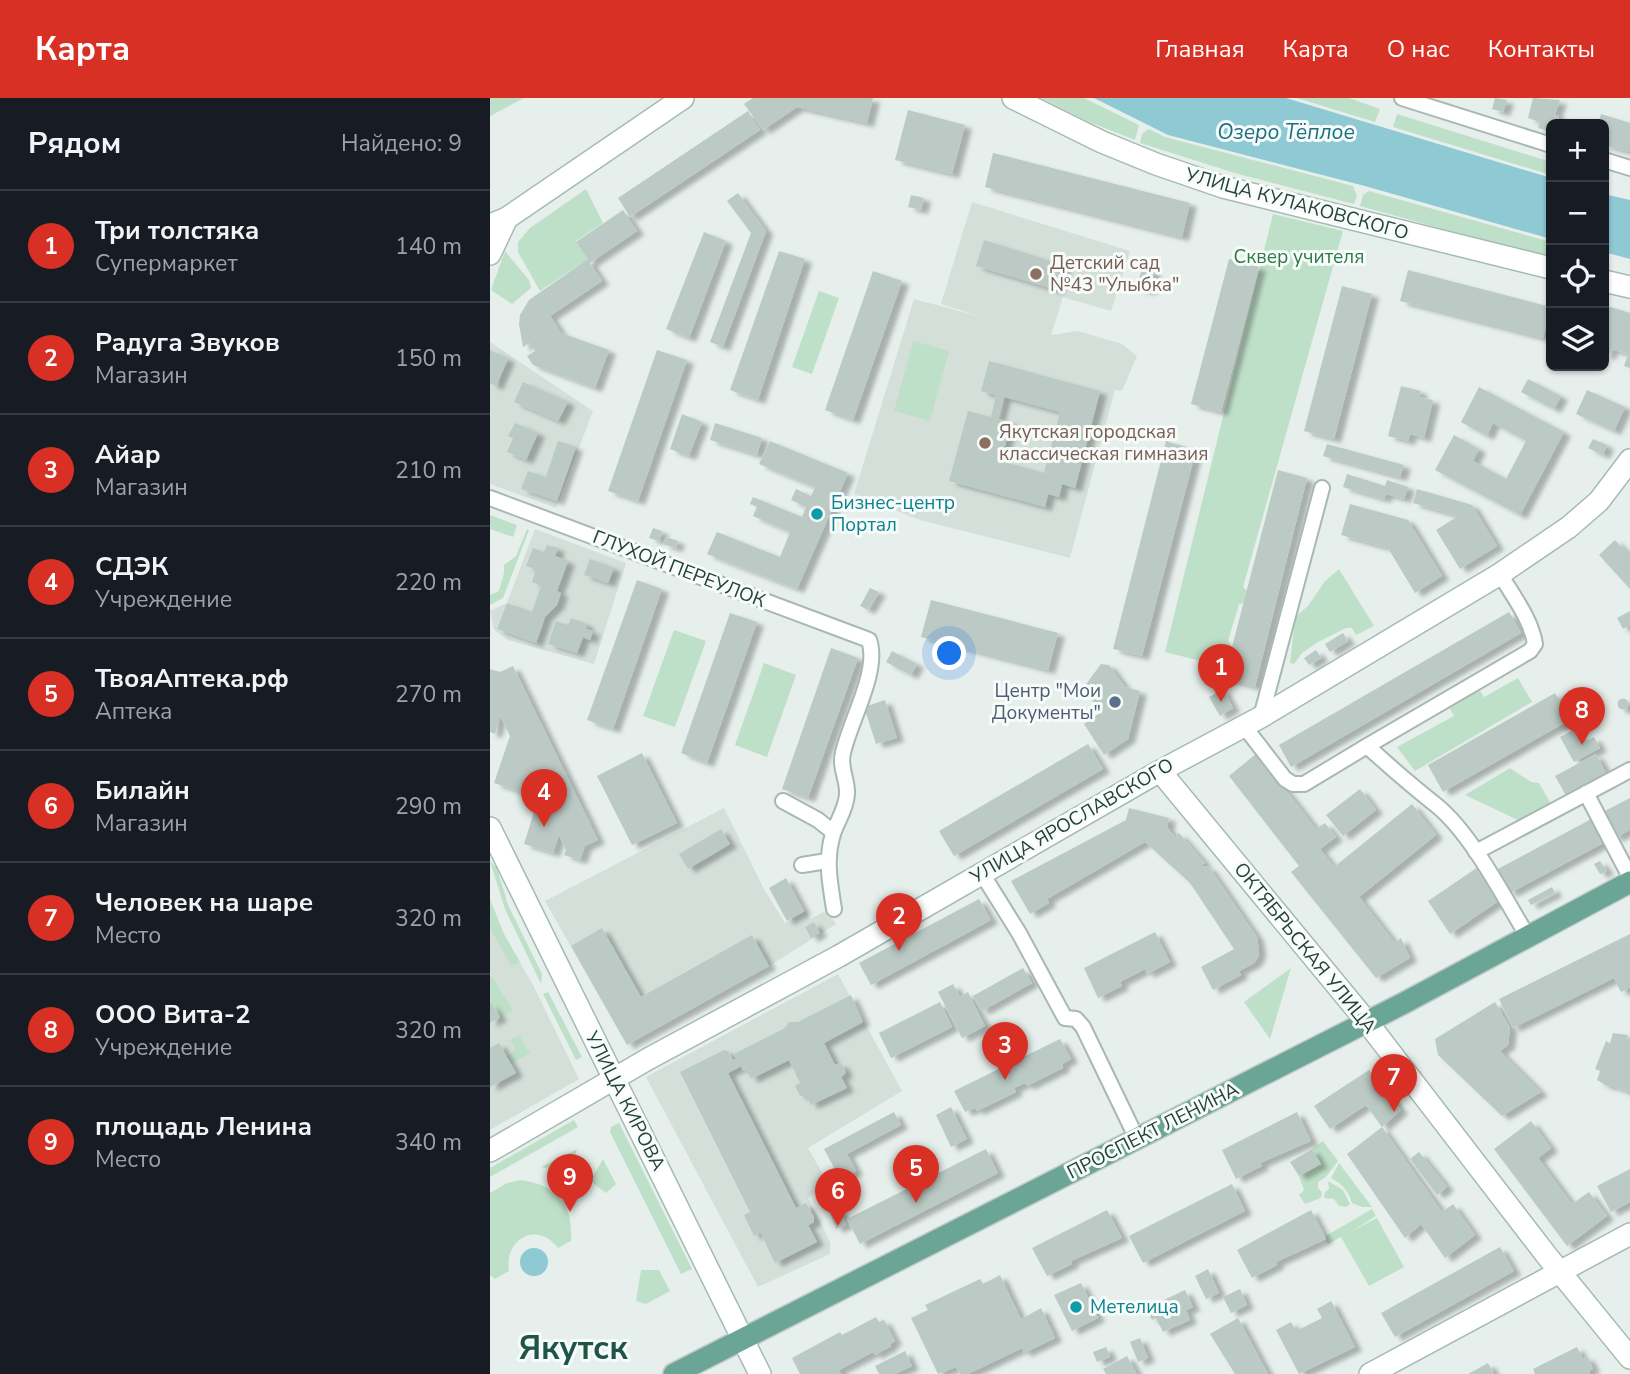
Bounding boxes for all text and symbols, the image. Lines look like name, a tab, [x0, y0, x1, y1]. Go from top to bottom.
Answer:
text: Карта	[35, 27, 130, 72]
text: Главная	[1155, 33, 1245, 65]
text: Карта	[1283, 33, 1349, 65]
text: О нас	[1387, 33, 1450, 65]
text: Контакты	[1488, 33, 1595, 65]
water label: Озеро Тёплое	[1217, 118, 1355, 146]
map controls	[1546, 119, 1609, 371]
button: +	[1546, 119, 1609, 182]
text: Рядом	[28, 123, 121, 164]
text: Найдено: 9	[341, 128, 462, 159]
street label: УЛИЦА КУЛАКОВСКОГО	[1182, 161, 1411, 246]
button: −	[1546, 182, 1609, 245]
text: Три толстяка	[95, 213, 259, 248]
text: 1	[44, 231, 58, 262]
text: 140 m	[395, 231, 462, 262]
park label: Сквер учителя	[1233, 244, 1365, 270]
button: locate	[1546, 245, 1609, 308]
text: Супермаркет	[95, 248, 238, 279]
place label: Детский сад №43 "Улыбка"	[1050, 250, 1180, 298]
marker: Детский сад №43 "Улыбка"	[1028, 266, 1044, 282]
button: layers	[1546, 308, 1609, 371]
text: Радуга Звуков	[95, 325, 280, 360]
text: 2	[44, 343, 58, 374]
text: 150 m	[395, 343, 462, 374]
text: Магазин	[95, 360, 188, 391]
place label: Якутская городская классическая гимназия	[999, 419, 1208, 467]
marker: Якутская городская классическая гимназия	[977, 435, 993, 451]
text: Айар	[95, 437, 161, 472]
text: 3	[44, 455, 58, 486]
text: 210 m	[395, 455, 462, 486]
text: Магазин	[95, 472, 188, 503]
place label: Бизнес-центр Портал	[831, 490, 955, 538]
marker: Бизнес-центр Портал	[809, 506, 825, 522]
street label: ГЛУХОЙ ПЕРЕУЛОК	[589, 524, 769, 614]
text: СДЭК	[95, 549, 169, 584]
text: 4	[44, 567, 58, 598]
text: 220 m	[395, 567, 462, 598]
text: Учреждение	[95, 584, 232, 615]
your location	[932, 636, 966, 670]
pin: 1	[1198, 644, 1244, 702]
text: ТвояАптека.рф	[95, 661, 289, 696]
place label: Центр "Мои Документы"	[992, 678, 1101, 726]
text: 5	[44, 679, 58, 710]
text: 270 m	[395, 679, 462, 710]
pin: 8	[1559, 687, 1605, 745]
marker: Центр "Мои Документы"	[1107, 694, 1123, 710]
text: Аптека	[95, 696, 172, 727]
street label: УЛИЦА ЯРОСЛАВСКОГО	[965, 752, 1178, 890]
pin: 4	[521, 769, 567, 827]
text: Билайн	[95, 773, 190, 808]
text: 6	[44, 791, 58, 822]
text: 290 m	[395, 791, 462, 822]
text: Магазин	[95, 808, 188, 839]
street label: ОКТЯБРЬСКАЯ УЛИЦА	[1228, 857, 1382, 1039]
text: Человек на шаре	[95, 885, 313, 920]
pin: 2	[876, 893, 922, 951]
text: 7	[44, 903, 58, 934]
text: 320 m	[395, 903, 462, 934]
text: Место	[95, 920, 161, 951]
text: ООО Вита-2	[95, 997, 251, 1032]
text: 8	[44, 1015, 58, 1046]
text: 320 m	[395, 1015, 462, 1046]
pin: 3	[982, 1022, 1028, 1080]
street label: УЛИЦА КИРОВА	[578, 1026, 671, 1175]
text: Учреждение	[95, 1032, 232, 1063]
pin: 7	[1371, 1054, 1417, 1112]
street label: ПРОСПЕКТ ЛЕНИНА	[1063, 1076, 1243, 1186]
text: площадь Ленина	[95, 1109, 312, 1144]
text: 9	[44, 1127, 58, 1158]
text: 340 m	[395, 1127, 462, 1158]
text: Место	[95, 1144, 161, 1175]
pin: 5	[893, 1145, 939, 1203]
pin: 9	[547, 1154, 593, 1212]
pin: 6	[815, 1168, 861, 1226]
place label: Метелица	[1090, 1294, 1179, 1320]
marker: Метелица	[1068, 1299, 1084, 1315]
district label: Якутск	[518, 1326, 628, 1371]

